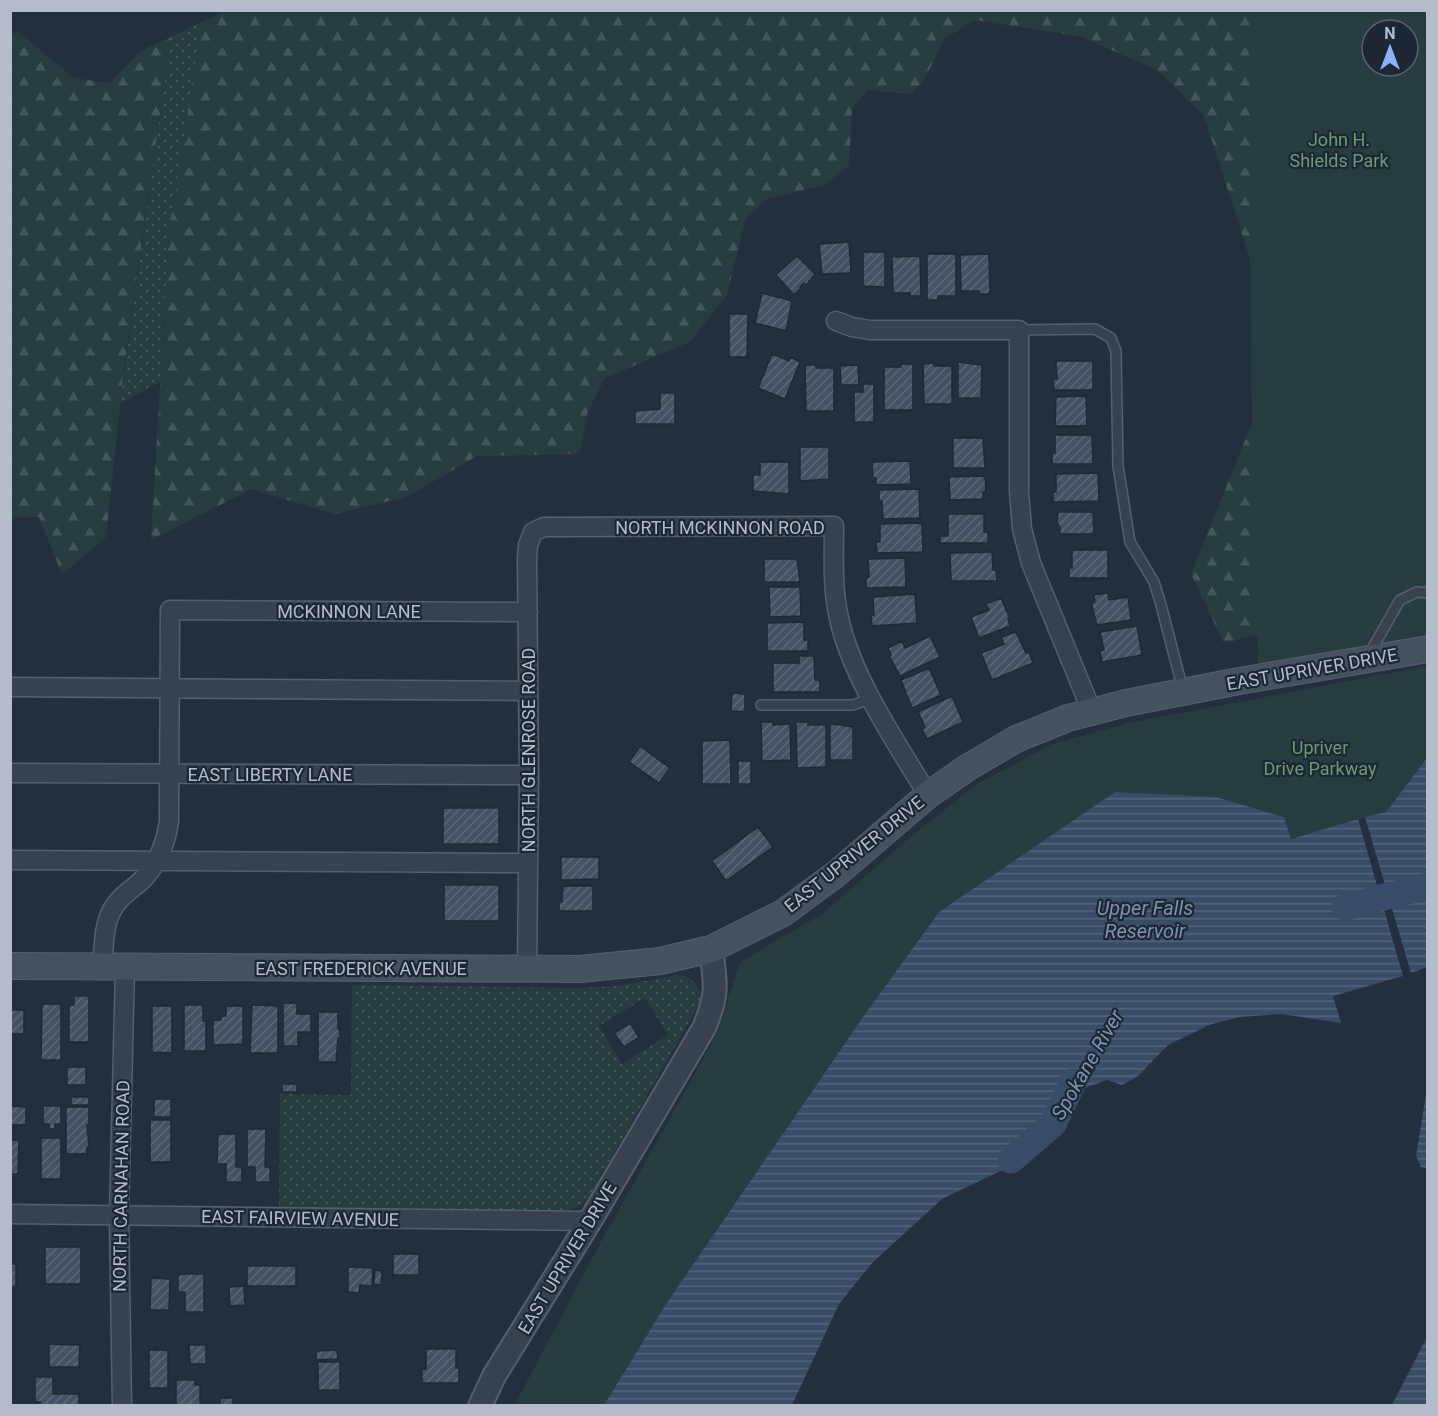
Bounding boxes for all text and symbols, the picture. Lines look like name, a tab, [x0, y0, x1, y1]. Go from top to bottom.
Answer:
north arrow	[1360, 18, 1420, 78]
text: N	[1384, 24, 1396, 43]
park label: John H. Shields Park	[1289, 129, 1389, 171]
street label: NORTH MCKINNON ROAD	[615, 517, 825, 538]
street label: MCKINNON LANE	[277, 601, 421, 622]
street label: EAST UPRIVER DRIVE	[1225, 644, 1399, 694]
street label: NORTH GLENROSE ROAD	[518, 648, 539, 852]
park label: Upriver Drive Parkway	[1264, 737, 1377, 779]
street label: EAST LIBERTY LANE	[188, 764, 352, 785]
street label: EAST UPRIVER DRIVE	[780, 791, 928, 917]
water label: Upper Falls Reservoir	[1097, 896, 1193, 943]
street label: EAST FREDERICK AVENUE	[255, 958, 467, 979]
water label: Spokane River	[1046, 1005, 1129, 1124]
street label: NORTH CARNAHAN ROAD	[109, 1080, 133, 1292]
street label: EAST UPRIVER DRIVE	[513, 1178, 621, 1338]
street label: EAST FAIRVIEW AVENUE	[201, 1206, 399, 1230]

